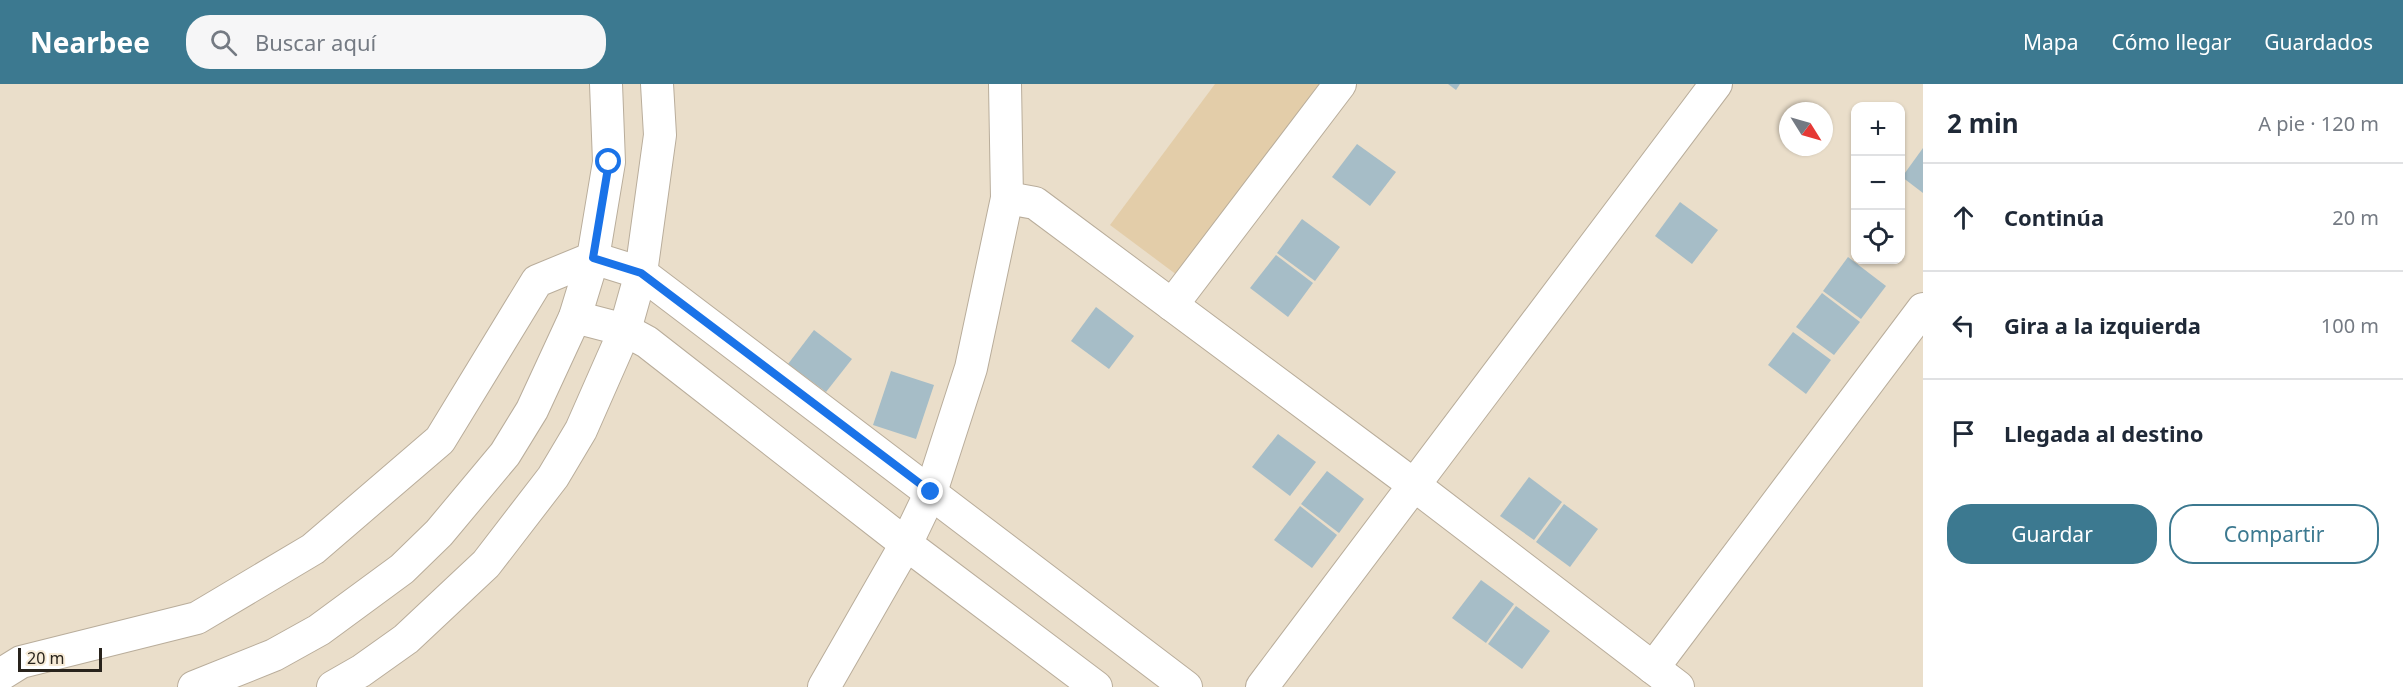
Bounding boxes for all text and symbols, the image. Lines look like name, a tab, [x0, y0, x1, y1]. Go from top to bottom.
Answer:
search box	[186, 15, 606, 69]
text: Nearbee	[30, 23, 150, 61]
icon: search	[207, 26, 240, 59]
text: Buscar aquí	[255, 27, 376, 57]
text: Mapa	[2023, 28, 2078, 56]
text: Cómo llegar	[2111, 28, 2231, 56]
text: Guardados	[2264, 28, 2373, 56]
north arrow	[1779, 102, 1833, 156]
map controls	[1851, 102, 1905, 264]
button: +	[1851, 102, 1905, 156]
text: 2 min	[1947, 105, 2019, 141]
text: A pie · 120 m	[2258, 110, 2379, 137]
route start	[595, 148, 621, 174]
button: −	[1851, 156, 1905, 210]
icon: ahead	[1947, 201, 1980, 234]
text: Continúa	[2004, 202, 2104, 232]
text: 20 m	[2332, 204, 2379, 231]
button: locate	[1851, 210, 1905, 264]
icon: left	[1947, 309, 1980, 342]
text: Gira a la izquierda	[2004, 310, 2201, 340]
text: 100 m	[2321, 312, 2379, 339]
icon: arrive	[1947, 417, 1980, 450]
text: Llegada al destino	[2004, 418, 2204, 448]
route end	[917, 478, 943, 504]
button: Guardar	[1947, 504, 2157, 564]
button: Compartir	[2169, 504, 2379, 564]
scale bar	[18, 645, 102, 672]
text: 20 m	[27, 647, 64, 669]

